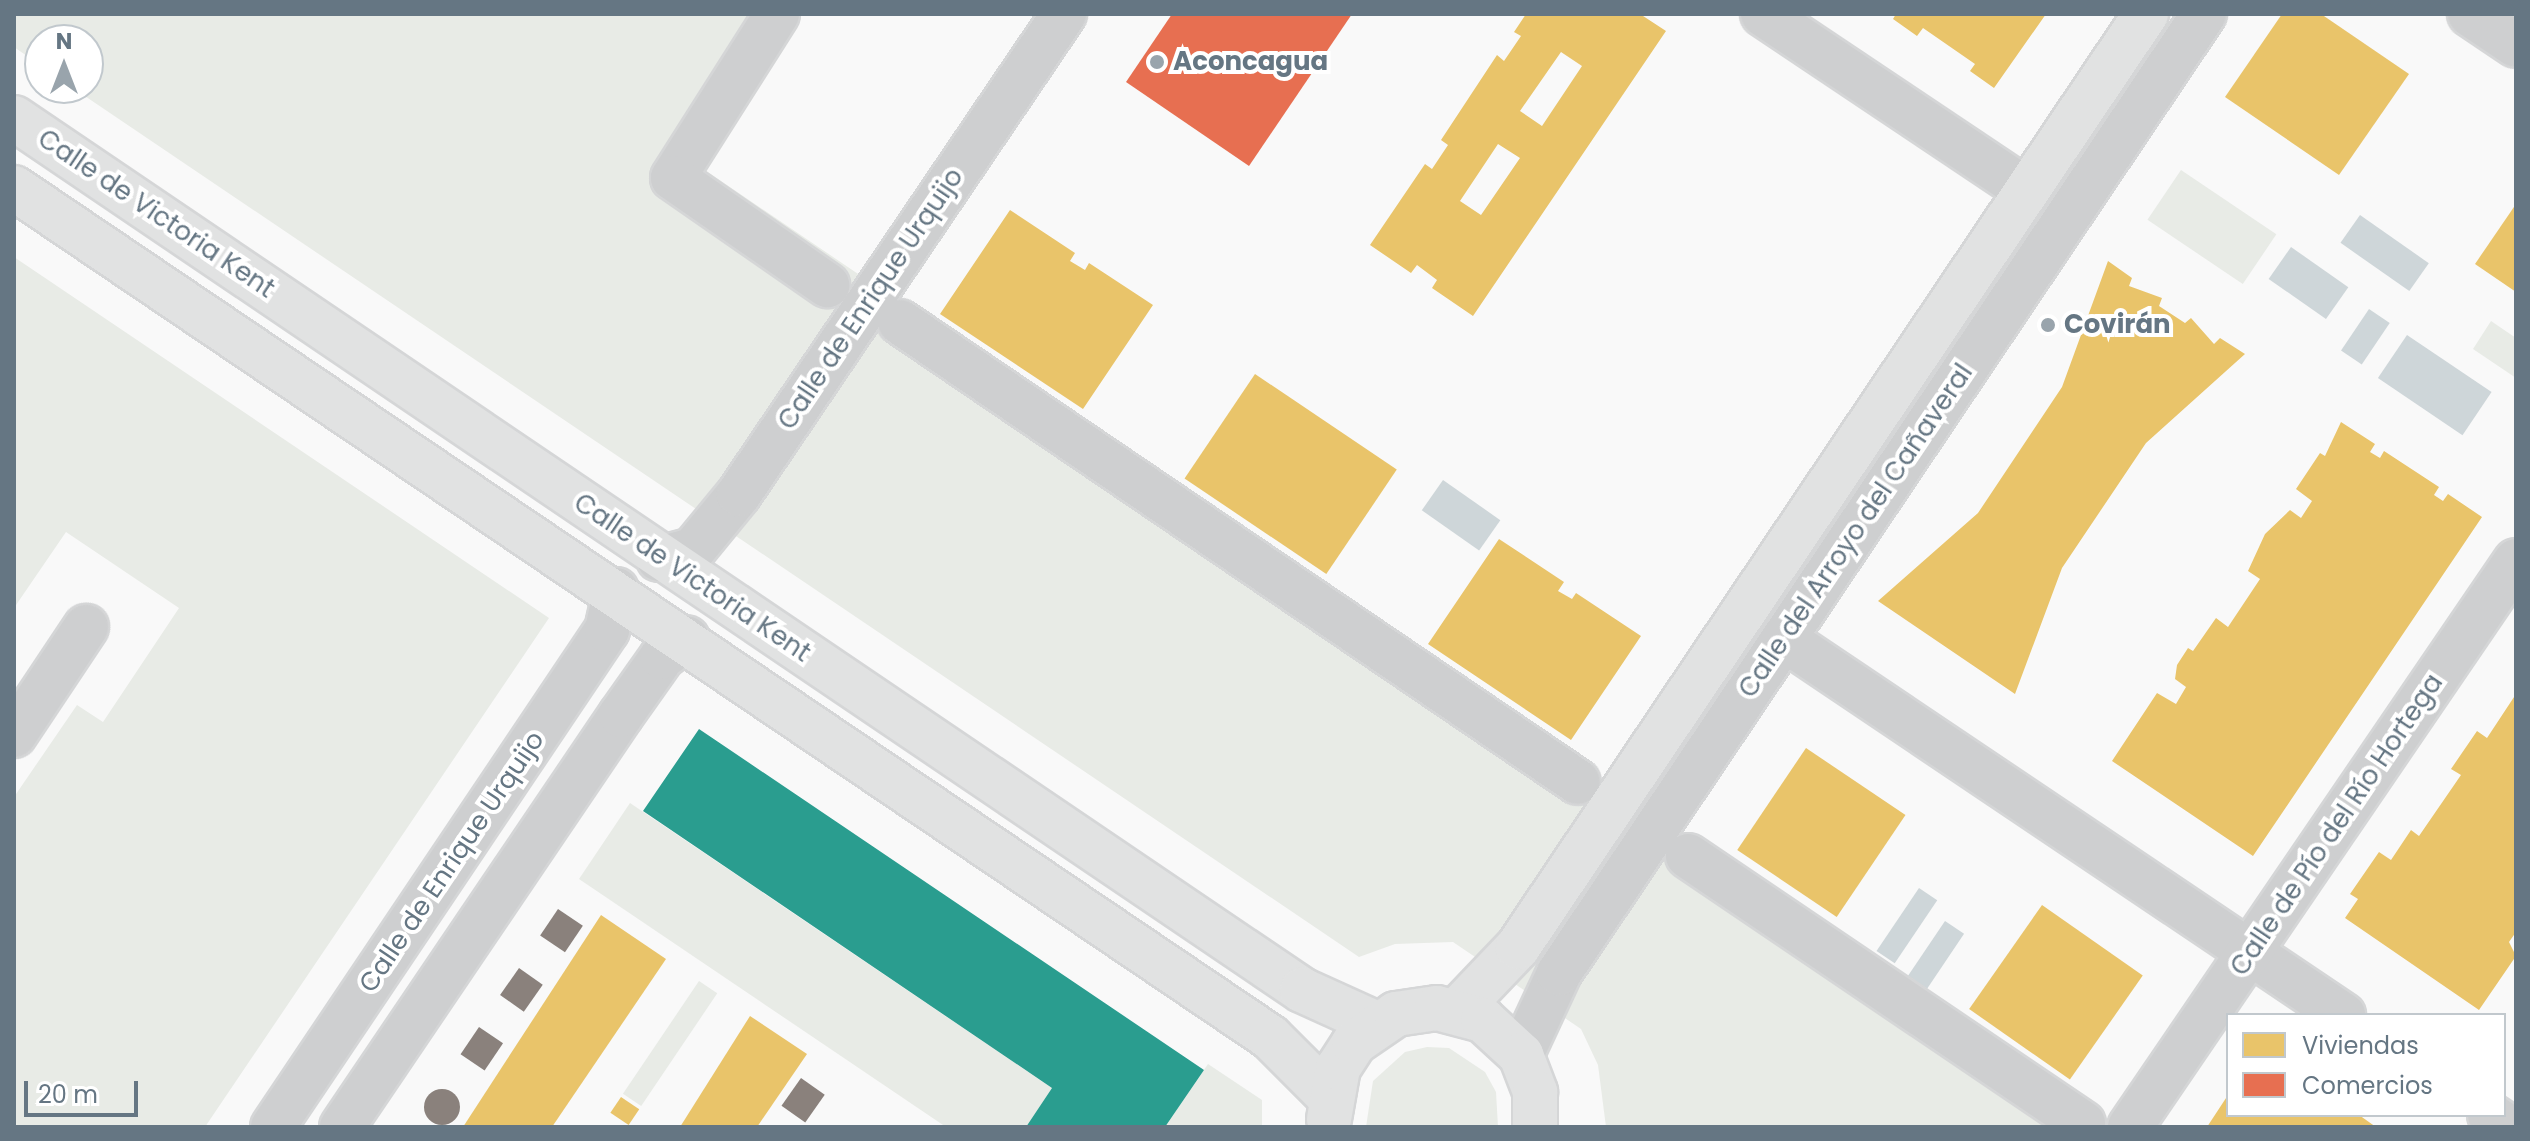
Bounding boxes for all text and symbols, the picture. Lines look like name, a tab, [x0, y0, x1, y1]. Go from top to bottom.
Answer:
north arrow	[24, 24, 104, 104]
text: N	[56, 26, 72, 57]
place label: Aconcagua	[1173, 46, 1328, 78]
marker: Aconcagua	[1148, 53, 1166, 71]
street label: Calle de Victoria Kent	[32, 123, 280, 305]
street label: Calle de Enrique Urquijo	[772, 162, 970, 436]
place label: Covirán	[2064, 309, 2171, 341]
marker: Covirán	[2039, 316, 2057, 334]
street label: Calle del Arroyo del Cañaveral	[1732, 358, 1980, 704]
street label: Calle de Victoria Kent	[568, 487, 816, 669]
street label: Calle de Pío del Río Hortega	[2224, 668, 2450, 982]
street label: Calle de Enrique Urquijo	[353, 725, 551, 999]
legend	[2226, 1013, 2506, 1117]
text: Viviendas	[2302, 1029, 2419, 1062]
scale bar	[28, 1065, 142, 1115]
text: Comercios	[2302, 1069, 2433, 1102]
text: 20 m	[38, 1078, 98, 1111]

